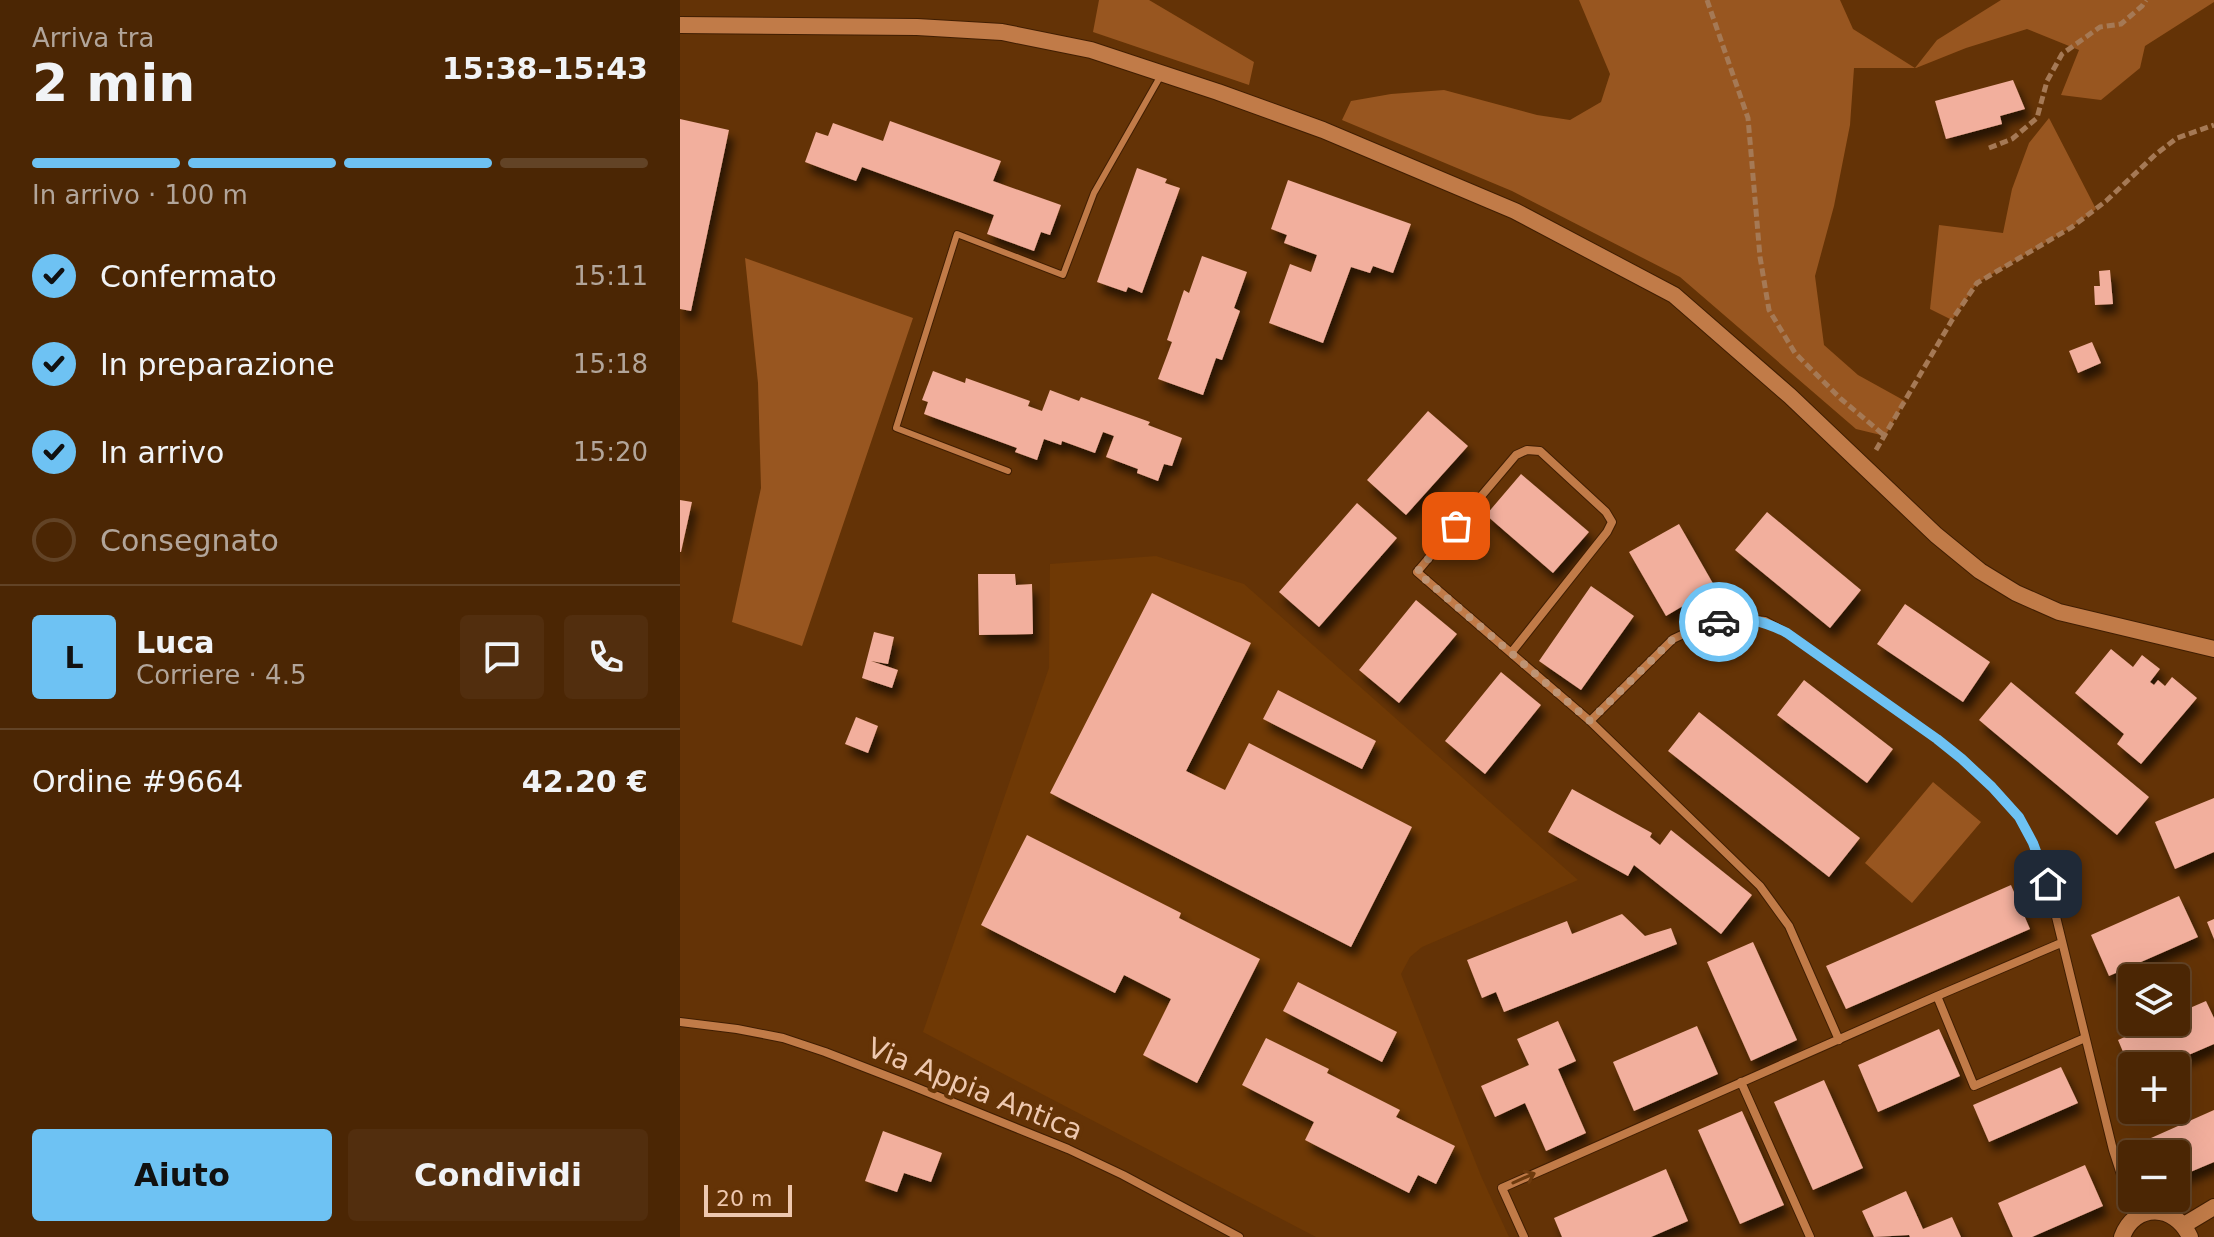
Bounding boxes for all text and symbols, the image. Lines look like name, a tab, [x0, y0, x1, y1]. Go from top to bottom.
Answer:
text: Arriva tra	[32, 23, 154, 53]
text: 15:38–15:43	[442, 51, 648, 86]
text: 2 min	[32, 53, 195, 113]
text: In arrivo · 100 m	[32, 180, 248, 210]
icon: check	[32, 254, 76, 298]
text: Confermato	[100, 259, 277, 294]
text: 15:11	[573, 261, 648, 291]
icon: check	[32, 342, 76, 386]
text: In preparazione	[100, 347, 335, 382]
text: 15:18	[573, 349, 648, 379]
icon: check	[32, 430, 76, 474]
text: In arrivo	[100, 435, 224, 470]
text: 15:20	[573, 437, 648, 467]
pin	[1422, 492, 1490, 560]
icon: bag	[1434, 504, 1478, 548]
text: Consegnato	[100, 523, 279, 558]
courier	[1679, 582, 1759, 662]
icon: car	[1697, 600, 1741, 644]
button: chat	[460, 615, 544, 699]
button: phone	[564, 615, 648, 699]
text: Luca	[136, 625, 215, 660]
text: L	[64, 640, 84, 675]
text: Corriere · 4.5	[136, 660, 306, 690]
text: Ordine #9664	[32, 764, 243, 799]
text: 42.20 €	[522, 764, 648, 799]
pin	[2014, 850, 2082, 918]
icon: home	[2026, 862, 2070, 906]
map controls	[2118, 964, 2190, 1212]
button: layers	[2118, 964, 2190, 1036]
street label: Via Appia Antica	[863, 1031, 1087, 1147]
button: +	[2118, 1052, 2190, 1124]
button: Aiuto	[32, 1129, 332, 1221]
button: Condividi	[348, 1129, 648, 1221]
button: −	[2118, 1140, 2190, 1212]
one-way arrow	[1512, 1170, 1536, 1185]
scale bar	[704, 1181, 792, 1217]
text: 20 m	[716, 1186, 772, 1211]

